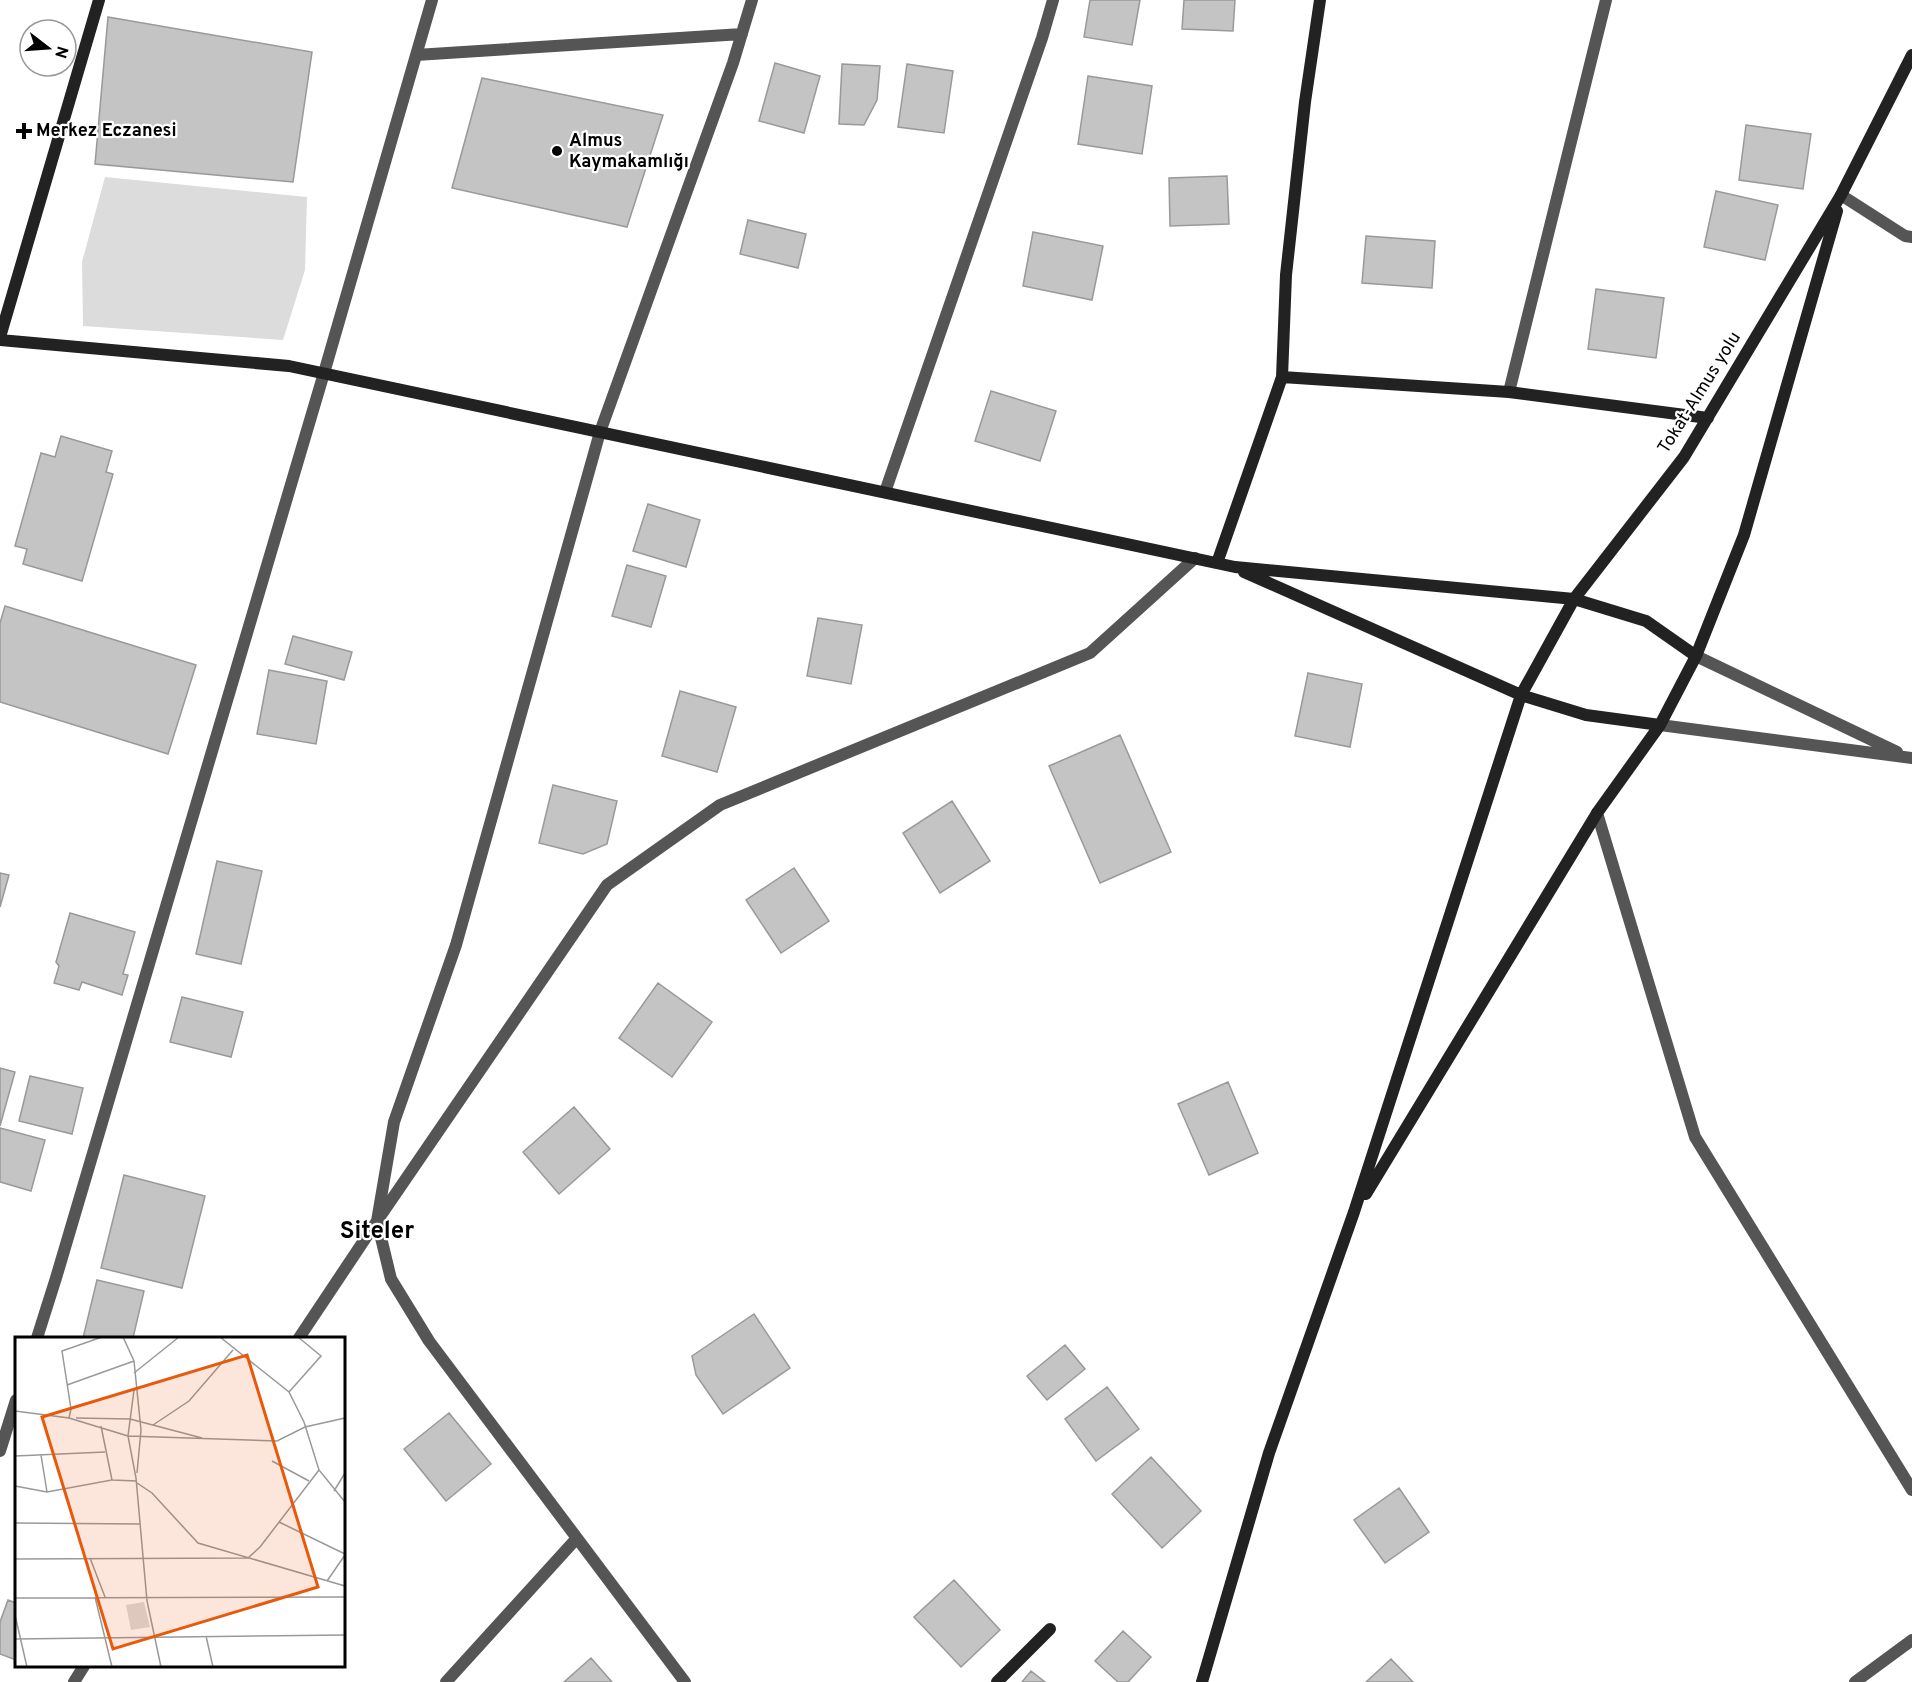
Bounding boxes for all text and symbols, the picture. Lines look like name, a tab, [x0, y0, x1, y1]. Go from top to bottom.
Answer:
north arrow	[18, 18, 78, 78]
text: N	[49, 43, 72, 60]
place label: Merkez Eczanesi	[36, 120, 177, 143]
marker: Merkez Eczanesi	[17, 124, 31, 138]
place label: Almus Kaymakamlığı	[569, 130, 689, 174]
marker: Almus Kaymakamlığı	[550, 144, 564, 158]
street label: Tokat-Almus yolu	[1653, 328, 1747, 458]
district label: Siteler	[340, 1217, 414, 1247]
inset map	[15, 1337, 345, 1667]

